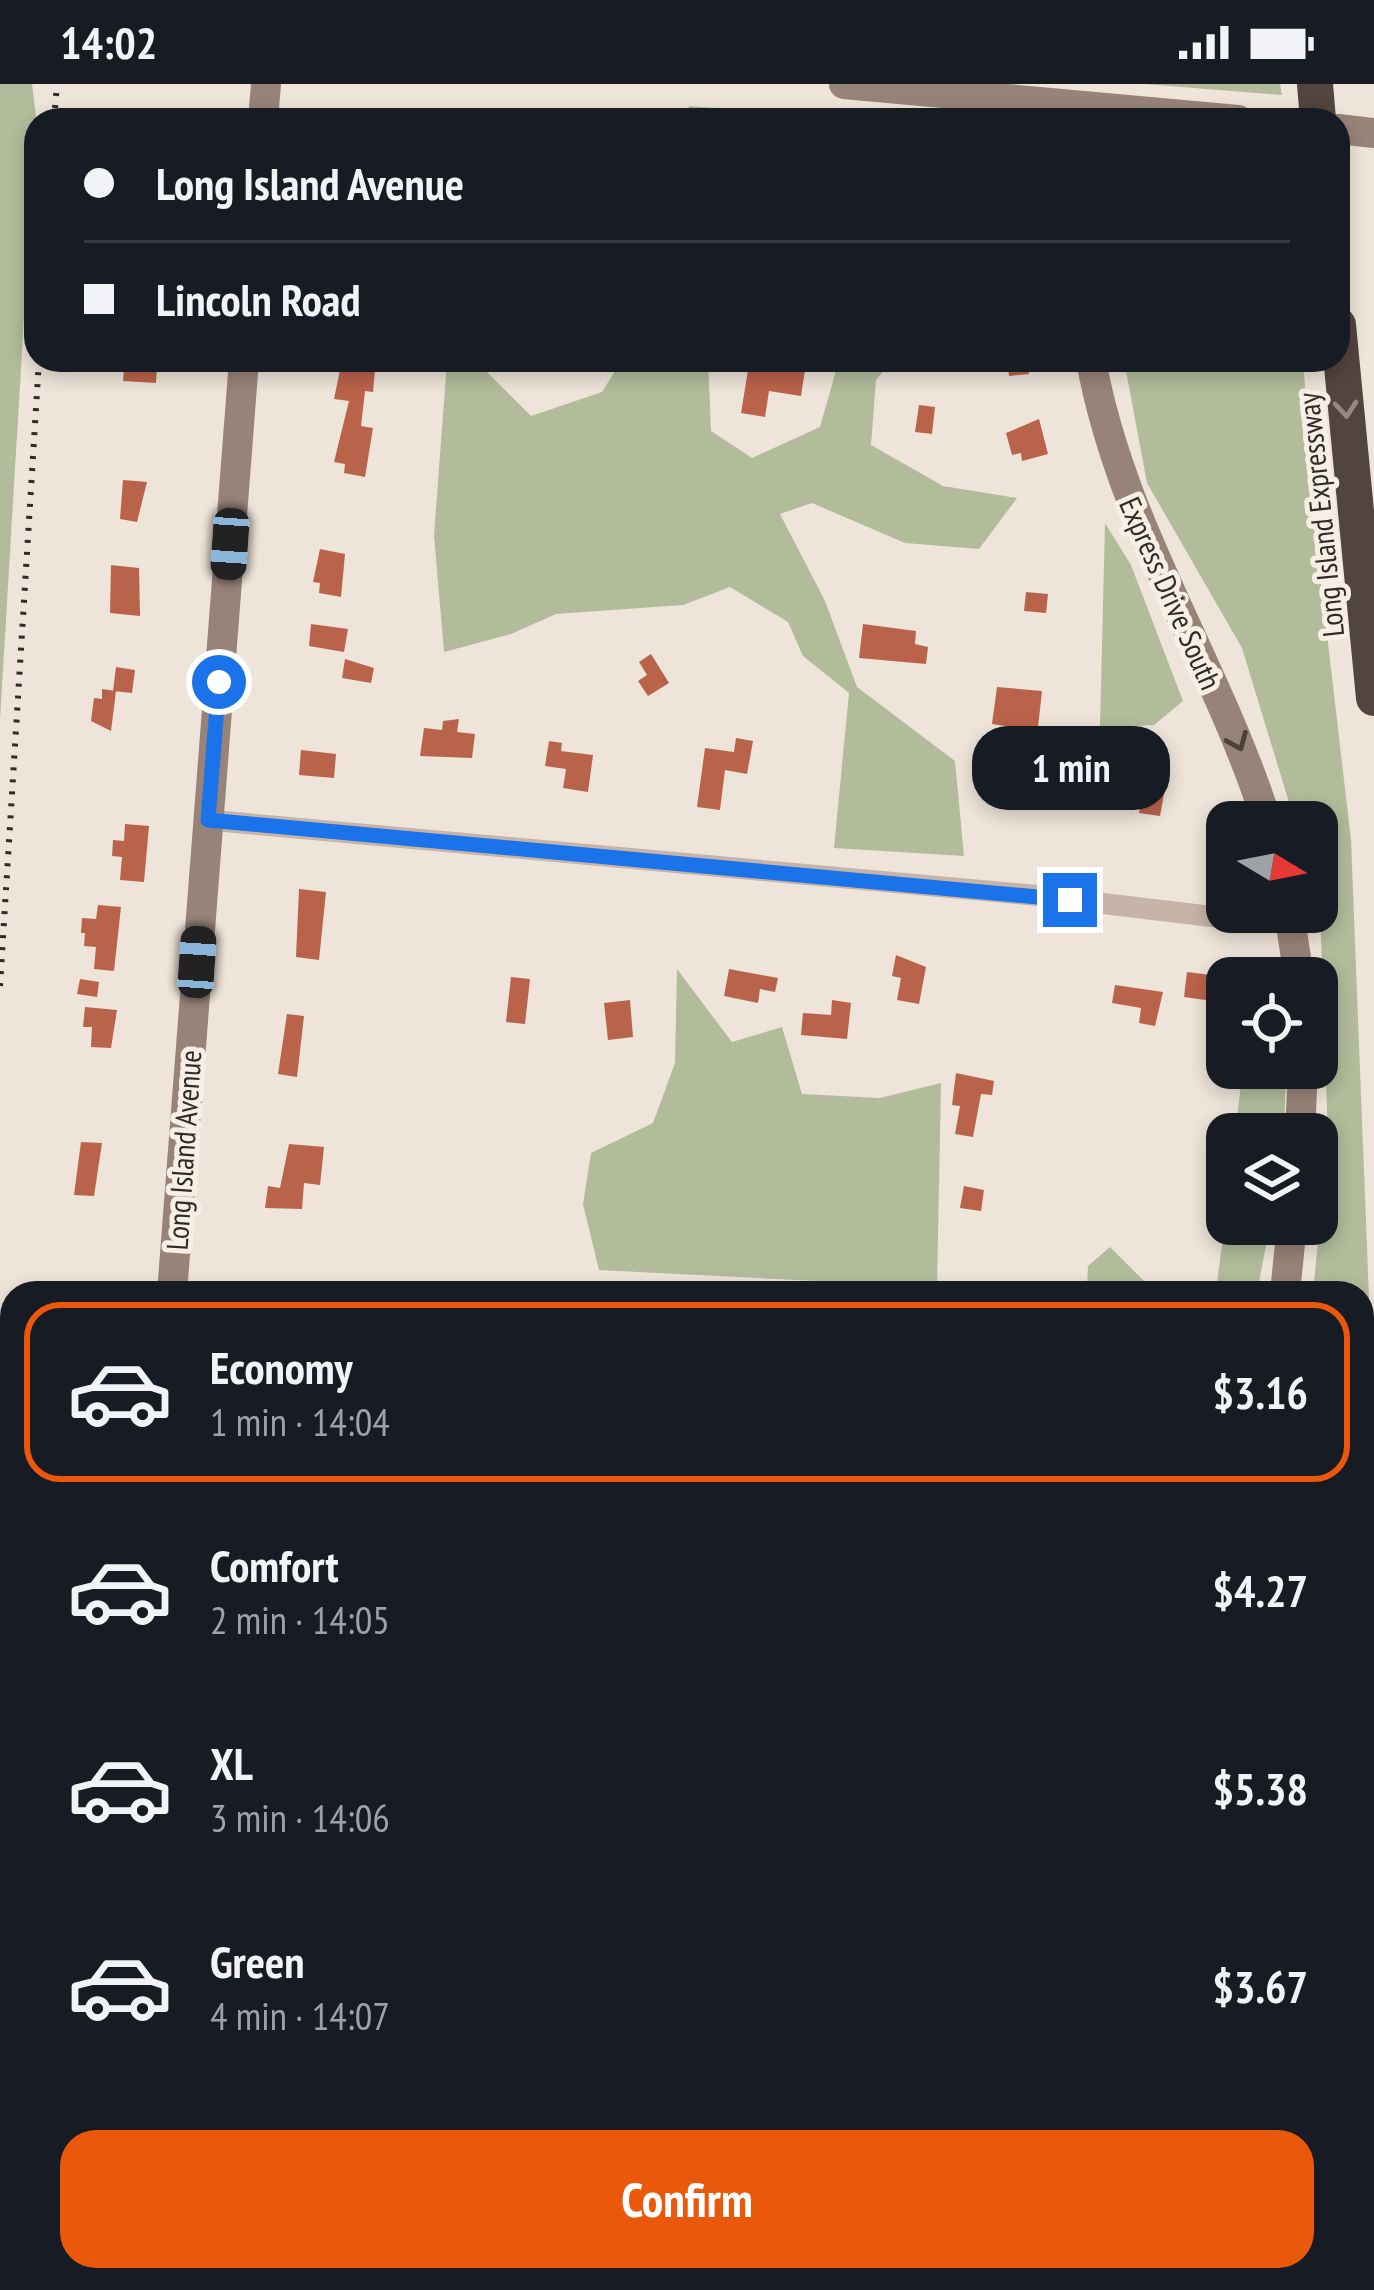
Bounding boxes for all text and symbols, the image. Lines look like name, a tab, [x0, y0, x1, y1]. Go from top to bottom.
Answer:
text: 14:02	[60, 13, 157, 71]
text: Long Island Avenue	[156, 154, 464, 212]
text: Lincoln Road	[156, 270, 360, 328]
street label: Long Island Expressway	[1288, 390, 1352, 639]
one-way arrow	[1333, 399, 1358, 418]
street label: Express Drive South	[1111, 491, 1231, 695]
car	[210, 507, 250, 581]
route start	[192, 655, 246, 709]
callout: 1 min	[971, 726, 1169, 810]
one-way arrow	[1223, 730, 1247, 752]
text: 1 min	[1032, 742, 1110, 793]
north arrow	[1206, 801, 1338, 933]
map controls	[1206, 801, 1338, 1245]
route end	[1043, 873, 1097, 927]
car	[177, 925, 217, 999]
button: locate	[1206, 957, 1338, 1089]
street label: Long Island Avenue	[157, 1049, 209, 1251]
button: layers	[1206, 1113, 1338, 1245]
icon: car	[66, 1338, 174, 1446]
text: Economy	[210, 1338, 353, 1396]
text: $3.16	[1212, 1363, 1308, 1421]
text: 1 min · 14:04	[210, 1396, 390, 1447]
icon: car	[66, 1536, 174, 1644]
text: Comfort	[210, 1536, 339, 1594]
text: $4.27	[1212, 1561, 1308, 1619]
text: 2 min · 14:05	[210, 1594, 390, 1645]
icon: car	[66, 1734, 174, 1842]
text: XL	[210, 1734, 253, 1792]
text: $5.38	[1212, 1759, 1308, 1817]
text: 3 min · 14:06	[210, 1792, 390, 1843]
icon: car	[66, 1932, 174, 2040]
text: Green	[210, 1932, 305, 1990]
text: $3.67	[1212, 1957, 1308, 2015]
text: 4 min · 14:07	[210, 1990, 390, 2041]
button: Confirm	[60, 2130, 1314, 2268]

